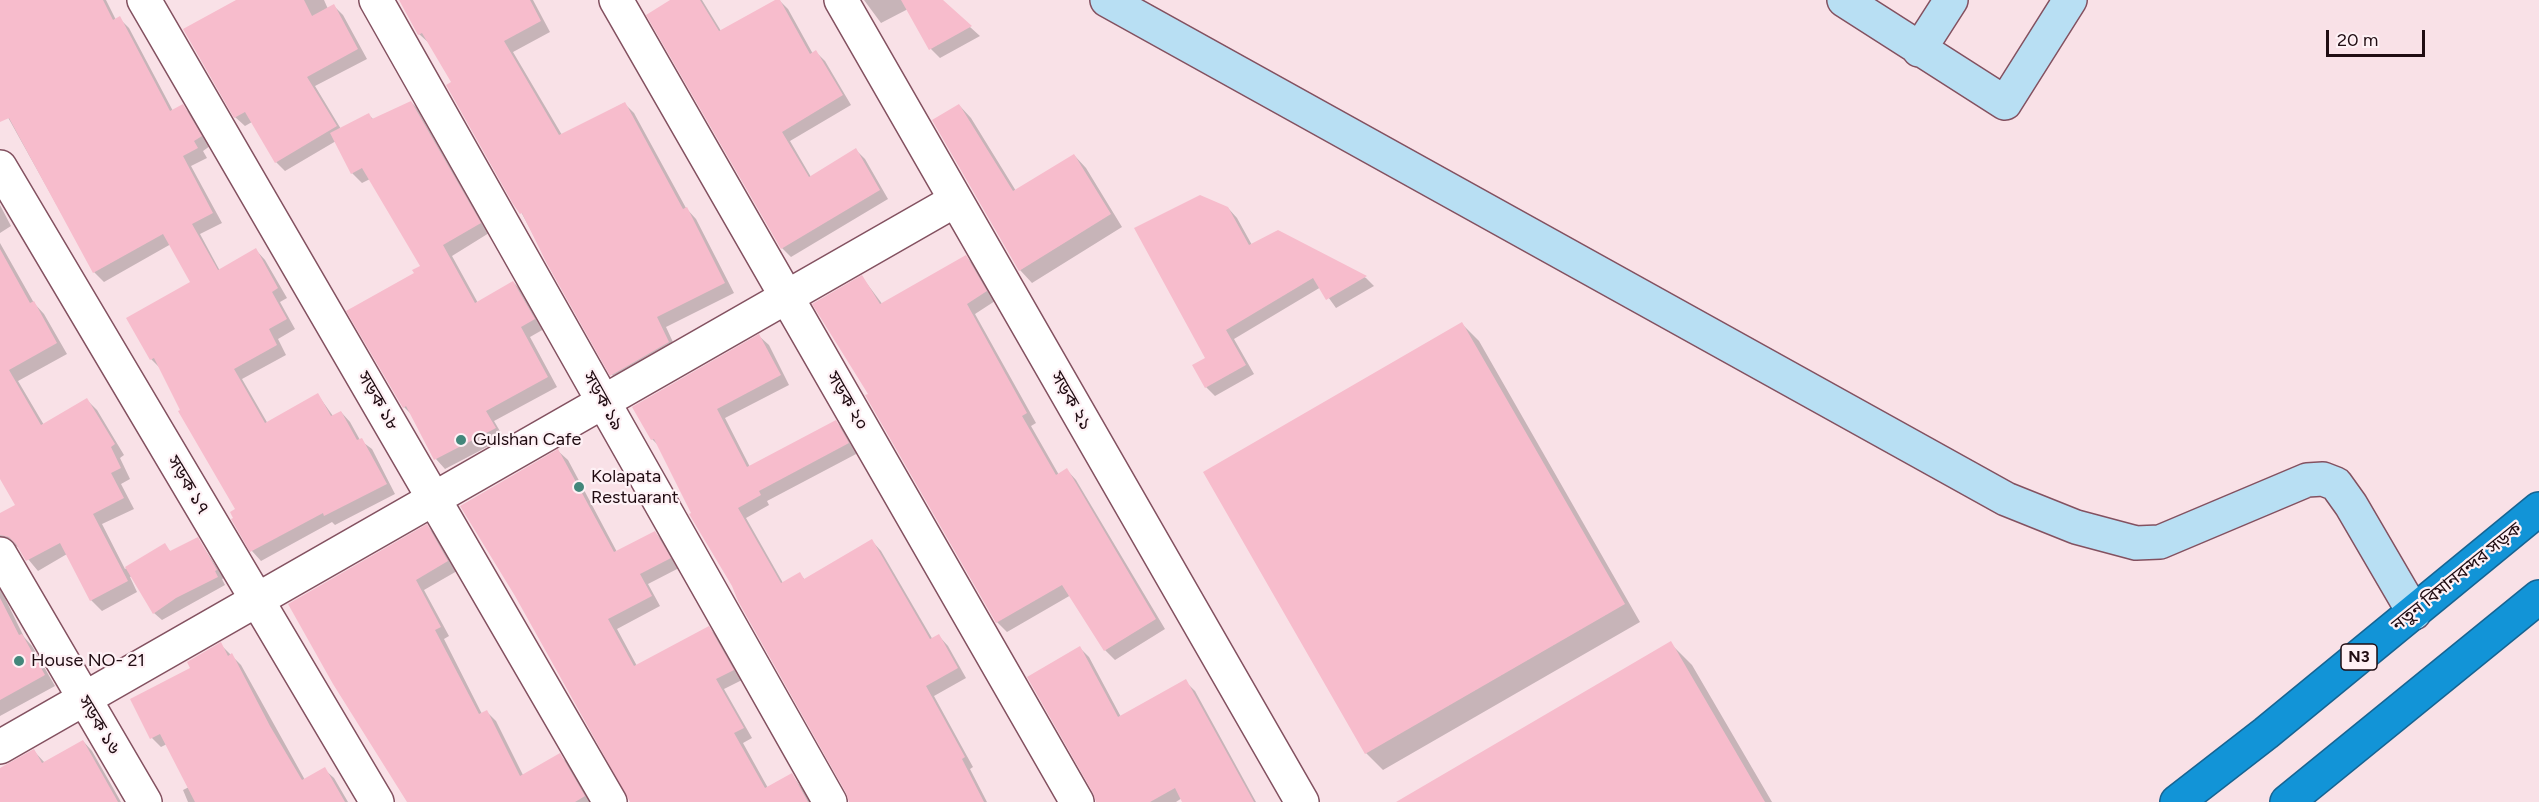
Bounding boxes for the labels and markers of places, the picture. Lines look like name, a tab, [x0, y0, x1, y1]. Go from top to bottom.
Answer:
place label: Gulshan Cafe	[473, 429, 581, 451]
marker: Gulshan Cafe	[454, 433, 468, 447]
place label: Kolapata Restuarant	[591, 466, 679, 508]
marker: Kolapata Restuarant	[572, 480, 586, 494]
place label: House NO- 21	[31, 650, 145, 672]
marker: House NO- 21	[12, 654, 26, 668]

